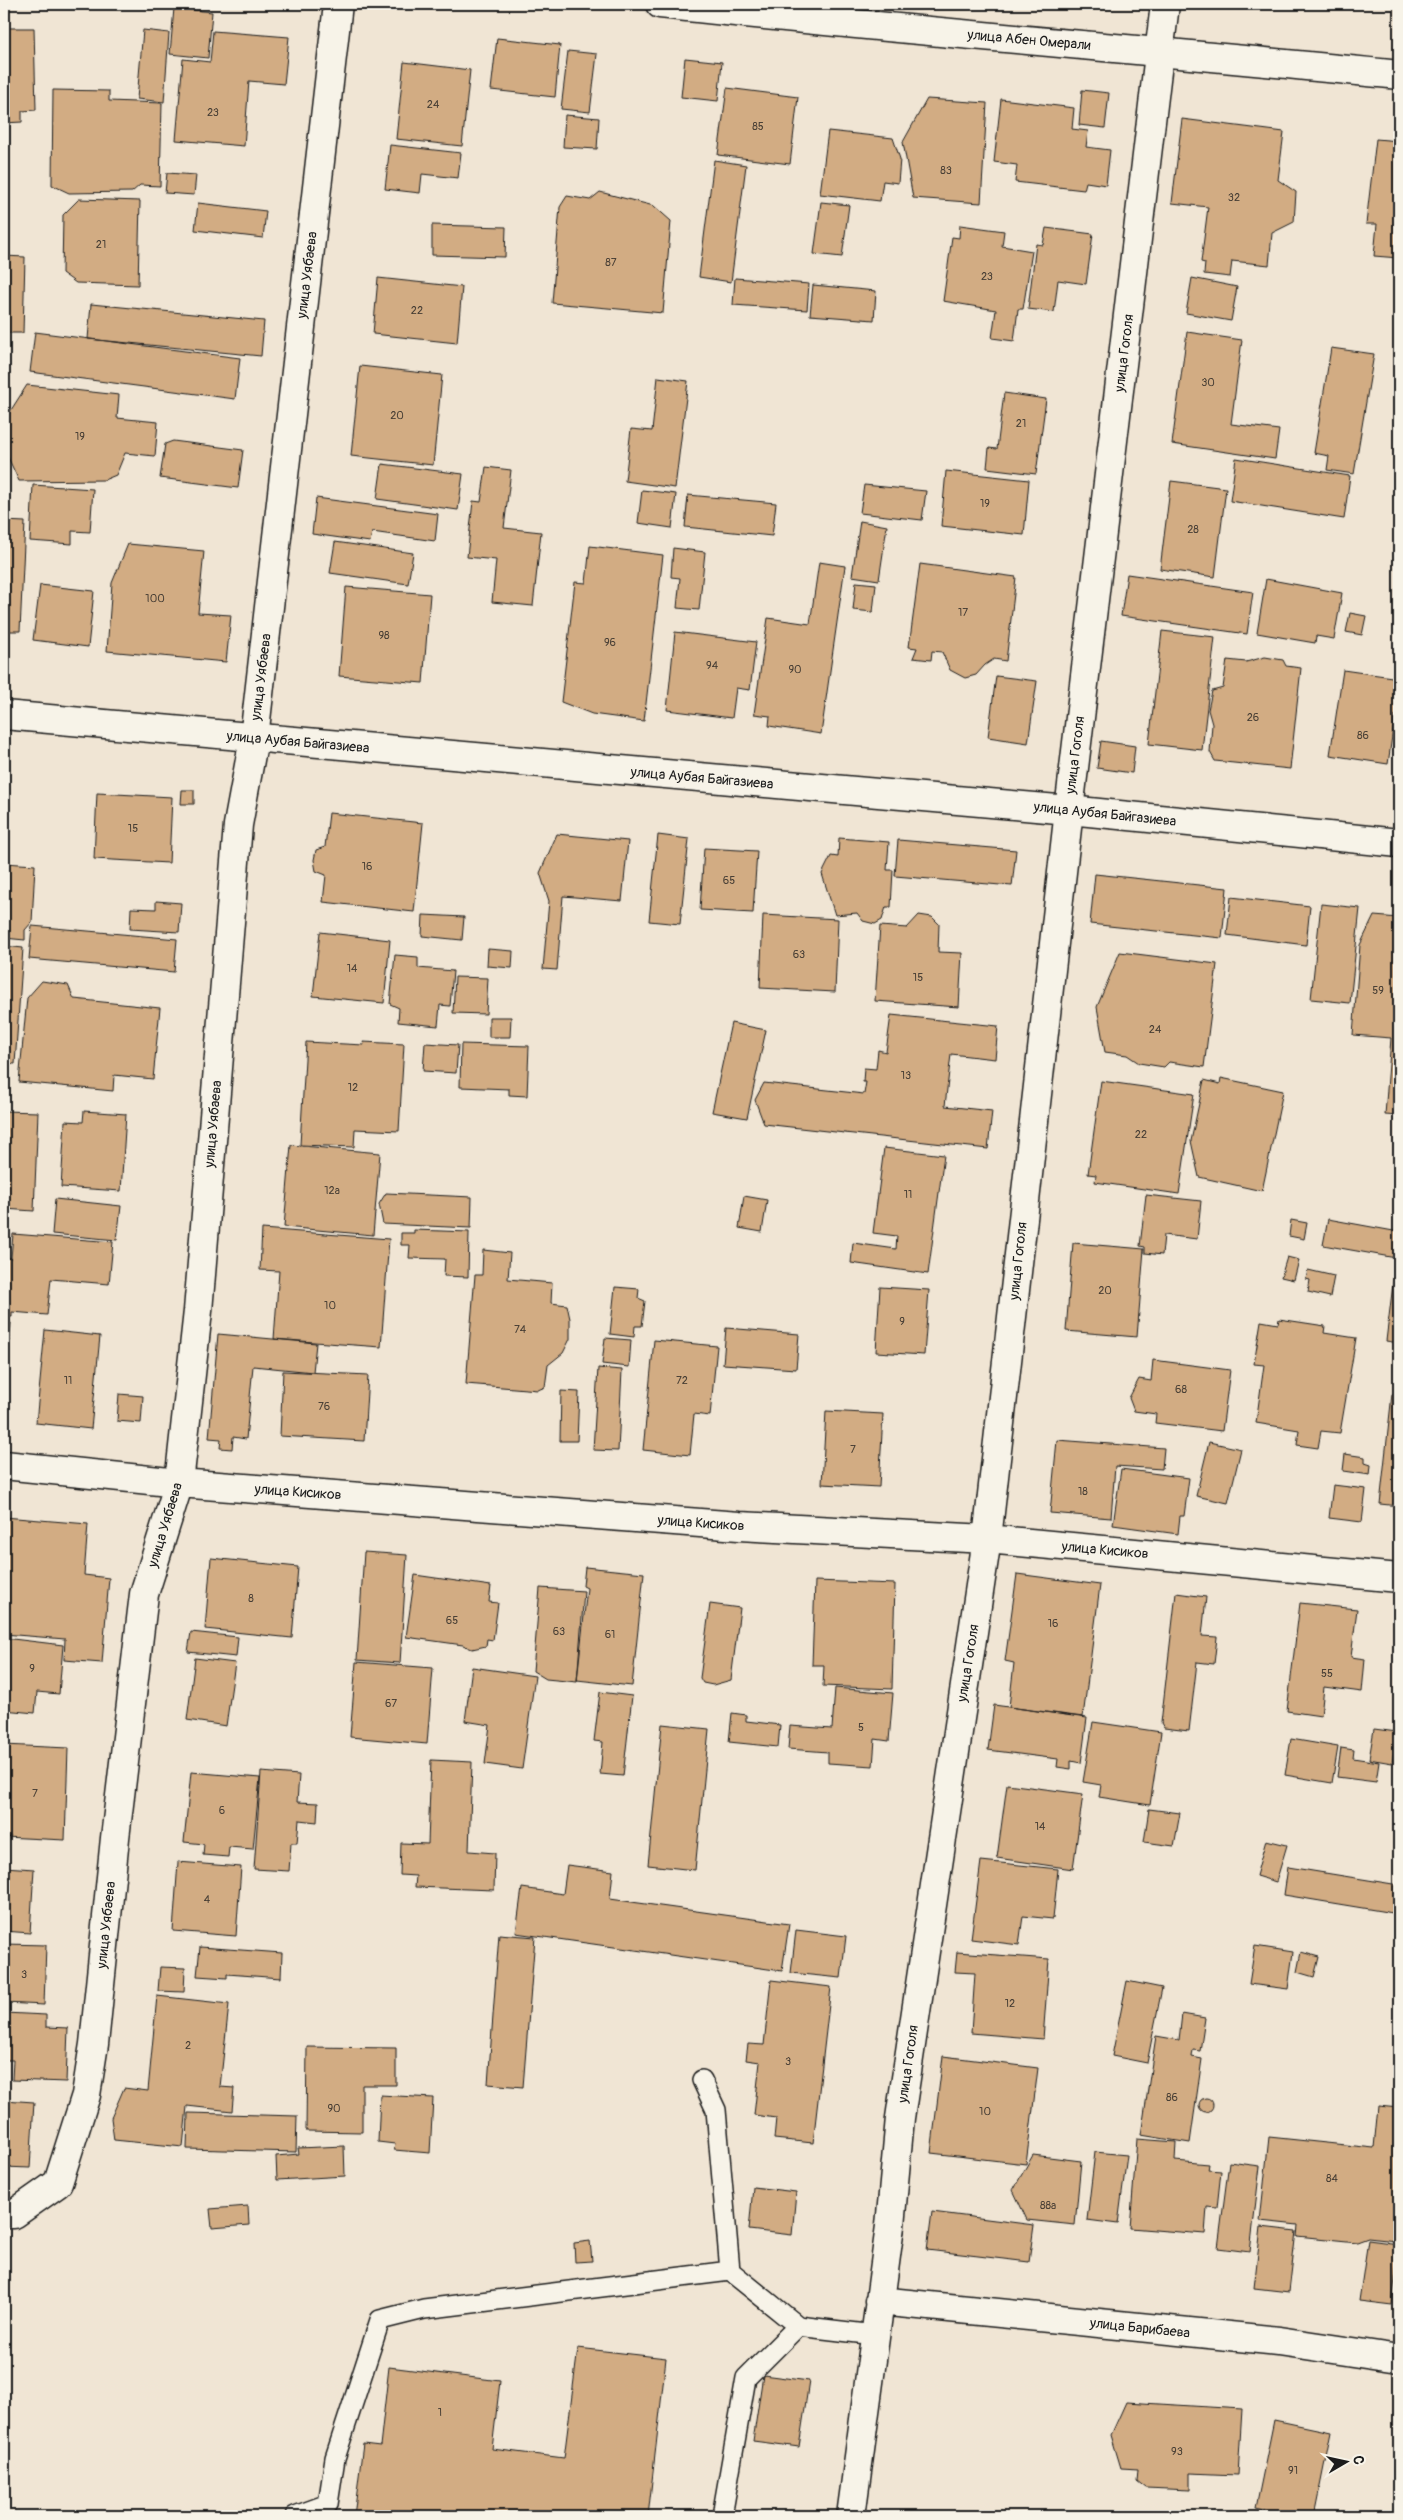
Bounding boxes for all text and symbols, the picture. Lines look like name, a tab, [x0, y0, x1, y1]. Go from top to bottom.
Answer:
street label: улица Абен Омерали	[966, 26, 1091, 54]
house number: 24	[427, 98, 440, 111]
house number: 23	[207, 106, 219, 119]
house number: 85	[752, 120, 764, 133]
house number: 83	[940, 164, 952, 177]
house number: 32	[1228, 191, 1240, 204]
street label: улица Уябаева	[293, 230, 321, 321]
house number: 21	[96, 238, 106, 251]
house number: 87	[605, 256, 617, 269]
house number: 23	[981, 270, 993, 283]
house number: 22	[411, 304, 423, 317]
street label: улица Гоголя	[1111, 313, 1137, 394]
house number: 30	[1201, 376, 1215, 389]
house number: 20	[390, 409, 404, 422]
house number: 21	[1016, 417, 1026, 430]
house number: 19	[75, 430, 85, 443]
house number: 19	[980, 497, 990, 510]
house number: 28	[1187, 523, 1199, 536]
house number: 100	[145, 592, 165, 605]
house number: 17	[958, 606, 968, 619]
house number: 98	[378, 629, 390, 642]
street label: улица Уябаева	[247, 632, 275, 723]
house number: 96	[604, 636, 616, 649]
house number: 94	[706, 659, 719, 672]
house number: 90	[788, 663, 802, 676]
house number: 26	[1247, 711, 1259, 724]
street label: улица Гоголя	[1062, 715, 1088, 796]
street label: улица Аубая Байгазиева	[225, 727, 370, 757]
house number: 86	[1357, 729, 1369, 742]
street label: улица Аубая Байгазиева	[629, 763, 774, 793]
street label: улица Аубая Байгазиева	[1032, 798, 1177, 830]
house number: 15	[128, 822, 138, 835]
house number: 16	[362, 860, 372, 873]
house number: 65	[723, 874, 735, 887]
house number: 63	[793, 948, 805, 961]
house number: 14	[347, 962, 358, 975]
house number: 15	[913, 971, 923, 984]
house number: 59	[1372, 984, 1384, 997]
house number: 24	[1149, 1023, 1162, 1036]
house number: 13	[901, 1069, 911, 1082]
street label: улица Уябаева	[201, 1080, 225, 1169]
house number: 12	[348, 1081, 358, 1094]
house number: 22	[1135, 1128, 1147, 1141]
house number: 12а	[324, 1184, 340, 1197]
house number: 11	[904, 1188, 912, 1201]
street label: улица Гоголя	[1005, 1221, 1031, 1302]
house number: 20	[1098, 1284, 1112, 1297]
house number: 10	[324, 1299, 336, 1312]
house number: 9	[899, 1315, 905, 1328]
house number: 74	[514, 1323, 527, 1336]
house number: 11	[64, 1374, 72, 1387]
house number: 72	[676, 1374, 688, 1387]
house number: 68	[1175, 1383, 1187, 1396]
house number: 76	[318, 1400, 330, 1413]
house number: 7	[850, 1443, 856, 1456]
street label: улица Кисиков	[253, 1480, 342, 1504]
street label: улица Уябаева	[144, 1481, 186, 1570]
house number: 18	[1078, 1485, 1088, 1498]
street label: улица Кисиков	[656, 1511, 745, 1535]
street label: улица Кисиков	[1060, 1538, 1149, 1562]
house number: 8	[248, 1592, 254, 1605]
house number: 65	[446, 1614, 458, 1627]
house number: 16	[1048, 1617, 1058, 1630]
street label: улица Гоголя	[953, 1623, 983, 1704]
house number: 63	[553, 1625, 565, 1638]
house number: 61	[605, 1628, 615, 1641]
house number: 9	[29, 1662, 35, 1675]
house number: 55	[1321, 1667, 1333, 1680]
house number: 67	[385, 1697, 397, 1710]
house number: 5	[858, 1721, 864, 1734]
house number: 7	[32, 1787, 38, 1800]
house number: 6	[219, 1804, 225, 1817]
house number: 14	[1035, 1820, 1046, 1833]
street label: улица Уябаева	[93, 1880, 119, 1971]
house number: 4	[204, 1893, 211, 1906]
house number: 3	[21, 1968, 27, 1981]
house number: 12	[1005, 1997, 1015, 2010]
street label: улица Гоголя	[894, 2024, 922, 2105]
house number: 2	[185, 2039, 191, 2052]
house number: 3	[785, 2055, 791, 2068]
house number: 86	[1166, 2091, 1178, 2104]
house number: 90	[327, 2102, 341, 2115]
house number: 10	[979, 2105, 991, 2118]
house number: 84	[1326, 2172, 1339, 2185]
house number: 88а	[1040, 2199, 1056, 2212]
street label: улица Барибаева	[1088, 2314, 1191, 2342]
house number: 1	[438, 2406, 442, 2419]
north arrow	[1320, 2438, 1370, 2488]
house number: 93	[1171, 2445, 1183, 2458]
text: С	[1349, 2454, 1367, 2466]
house number: 91	[1288, 2464, 1298, 2477]

